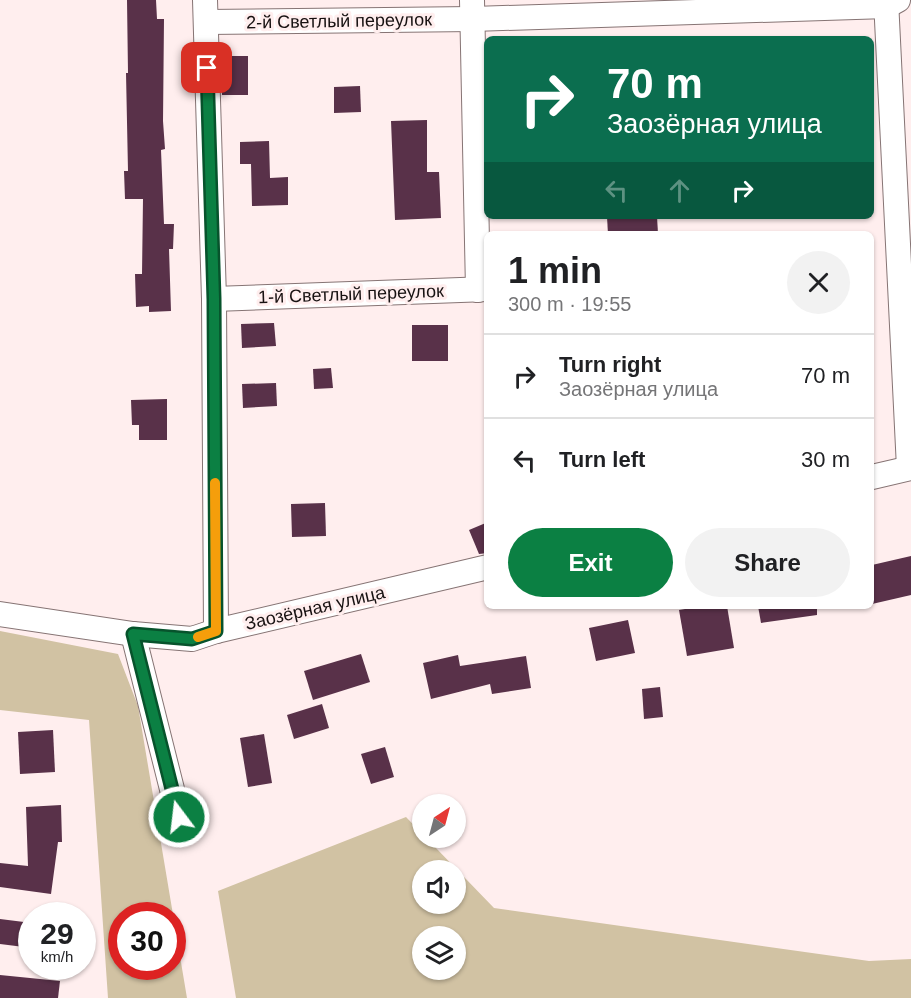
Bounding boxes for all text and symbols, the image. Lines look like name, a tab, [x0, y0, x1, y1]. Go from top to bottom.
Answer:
street label: 2-й Светлый переулок	[246, 9, 432, 33]
pin	[181, 42, 232, 93]
icon: arrive	[190, 51, 223, 84]
icon: right	[508, 60, 586, 138]
text: 70 m	[607, 60, 703, 107]
text: Заозёрная улица	[607, 109, 822, 139]
icon: left	[600, 174, 633, 207]
icon: ahead	[663, 174, 696, 207]
icon: right	[726, 174, 759, 207]
text: 1 min	[508, 250, 602, 291]
button: close	[787, 251, 850, 314]
street label: 1-й Светлый переулок	[258, 281, 444, 307]
text: 300 m · 19:55	[508, 293, 631, 315]
text: Turn right	[559, 352, 661, 377]
icon: right	[508, 360, 541, 393]
text: 70 m	[801, 363, 850, 388]
text: Заозёрная улица	[559, 378, 718, 400]
icon: left	[508, 444, 541, 477]
text: Turn left	[559, 447, 645, 472]
text: 30 m	[801, 447, 850, 472]
button: Exit	[508, 528, 673, 597]
button: Share	[685, 528, 850, 597]
street label: Заозёрная улица	[243, 582, 388, 634]
position arrow	[147, 785, 211, 849]
north arrow	[412, 794, 466, 848]
map controls	[412, 794, 466, 980]
button: sound	[412, 860, 466, 914]
speed limit sign: 30	[108, 902, 186, 980]
text: 29	[40, 917, 74, 950]
button: layers	[412, 926, 466, 980]
text: km/h	[41, 948, 73, 965]

